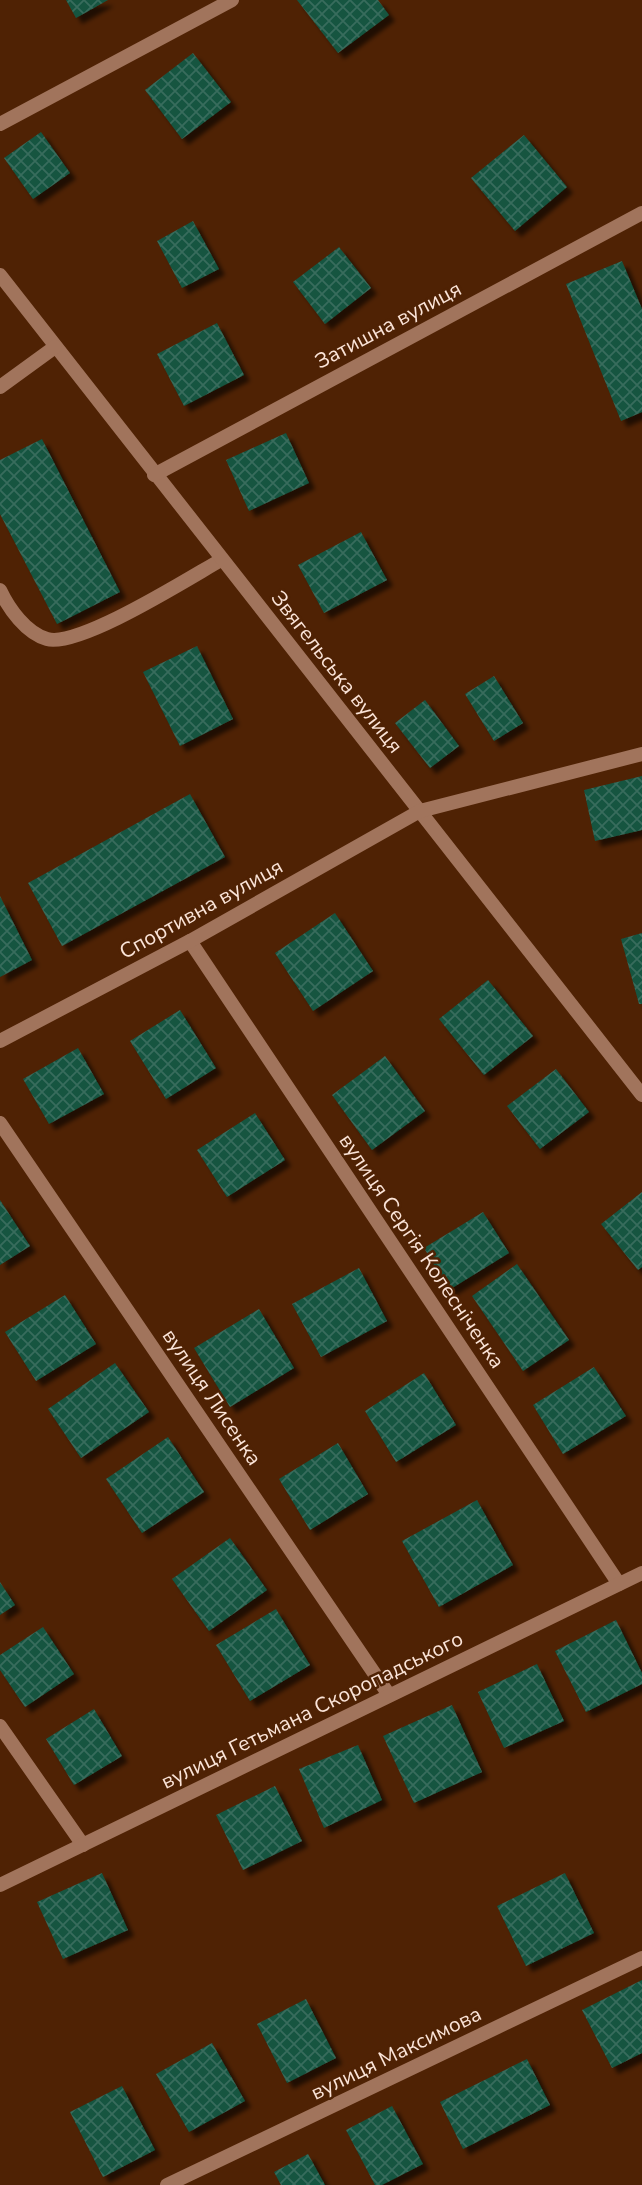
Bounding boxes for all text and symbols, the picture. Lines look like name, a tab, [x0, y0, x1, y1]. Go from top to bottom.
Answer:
street label: Затишна вулиця	[310, 275, 466, 375]
street label: Звягельська вулиця	[265, 585, 409, 759]
street label: Спортивна вулиця	[114, 852, 288, 966]
street label: вулиця Сергія Колесніченка	[333, 1128, 511, 1374]
street label: вулиця Лисенка	[156, 1323, 268, 1471]
street label: вулиця Гетьмана Скоропадського	[156, 1624, 468, 1796]
street label: вулиця Максимова	[306, 2000, 486, 2106]

